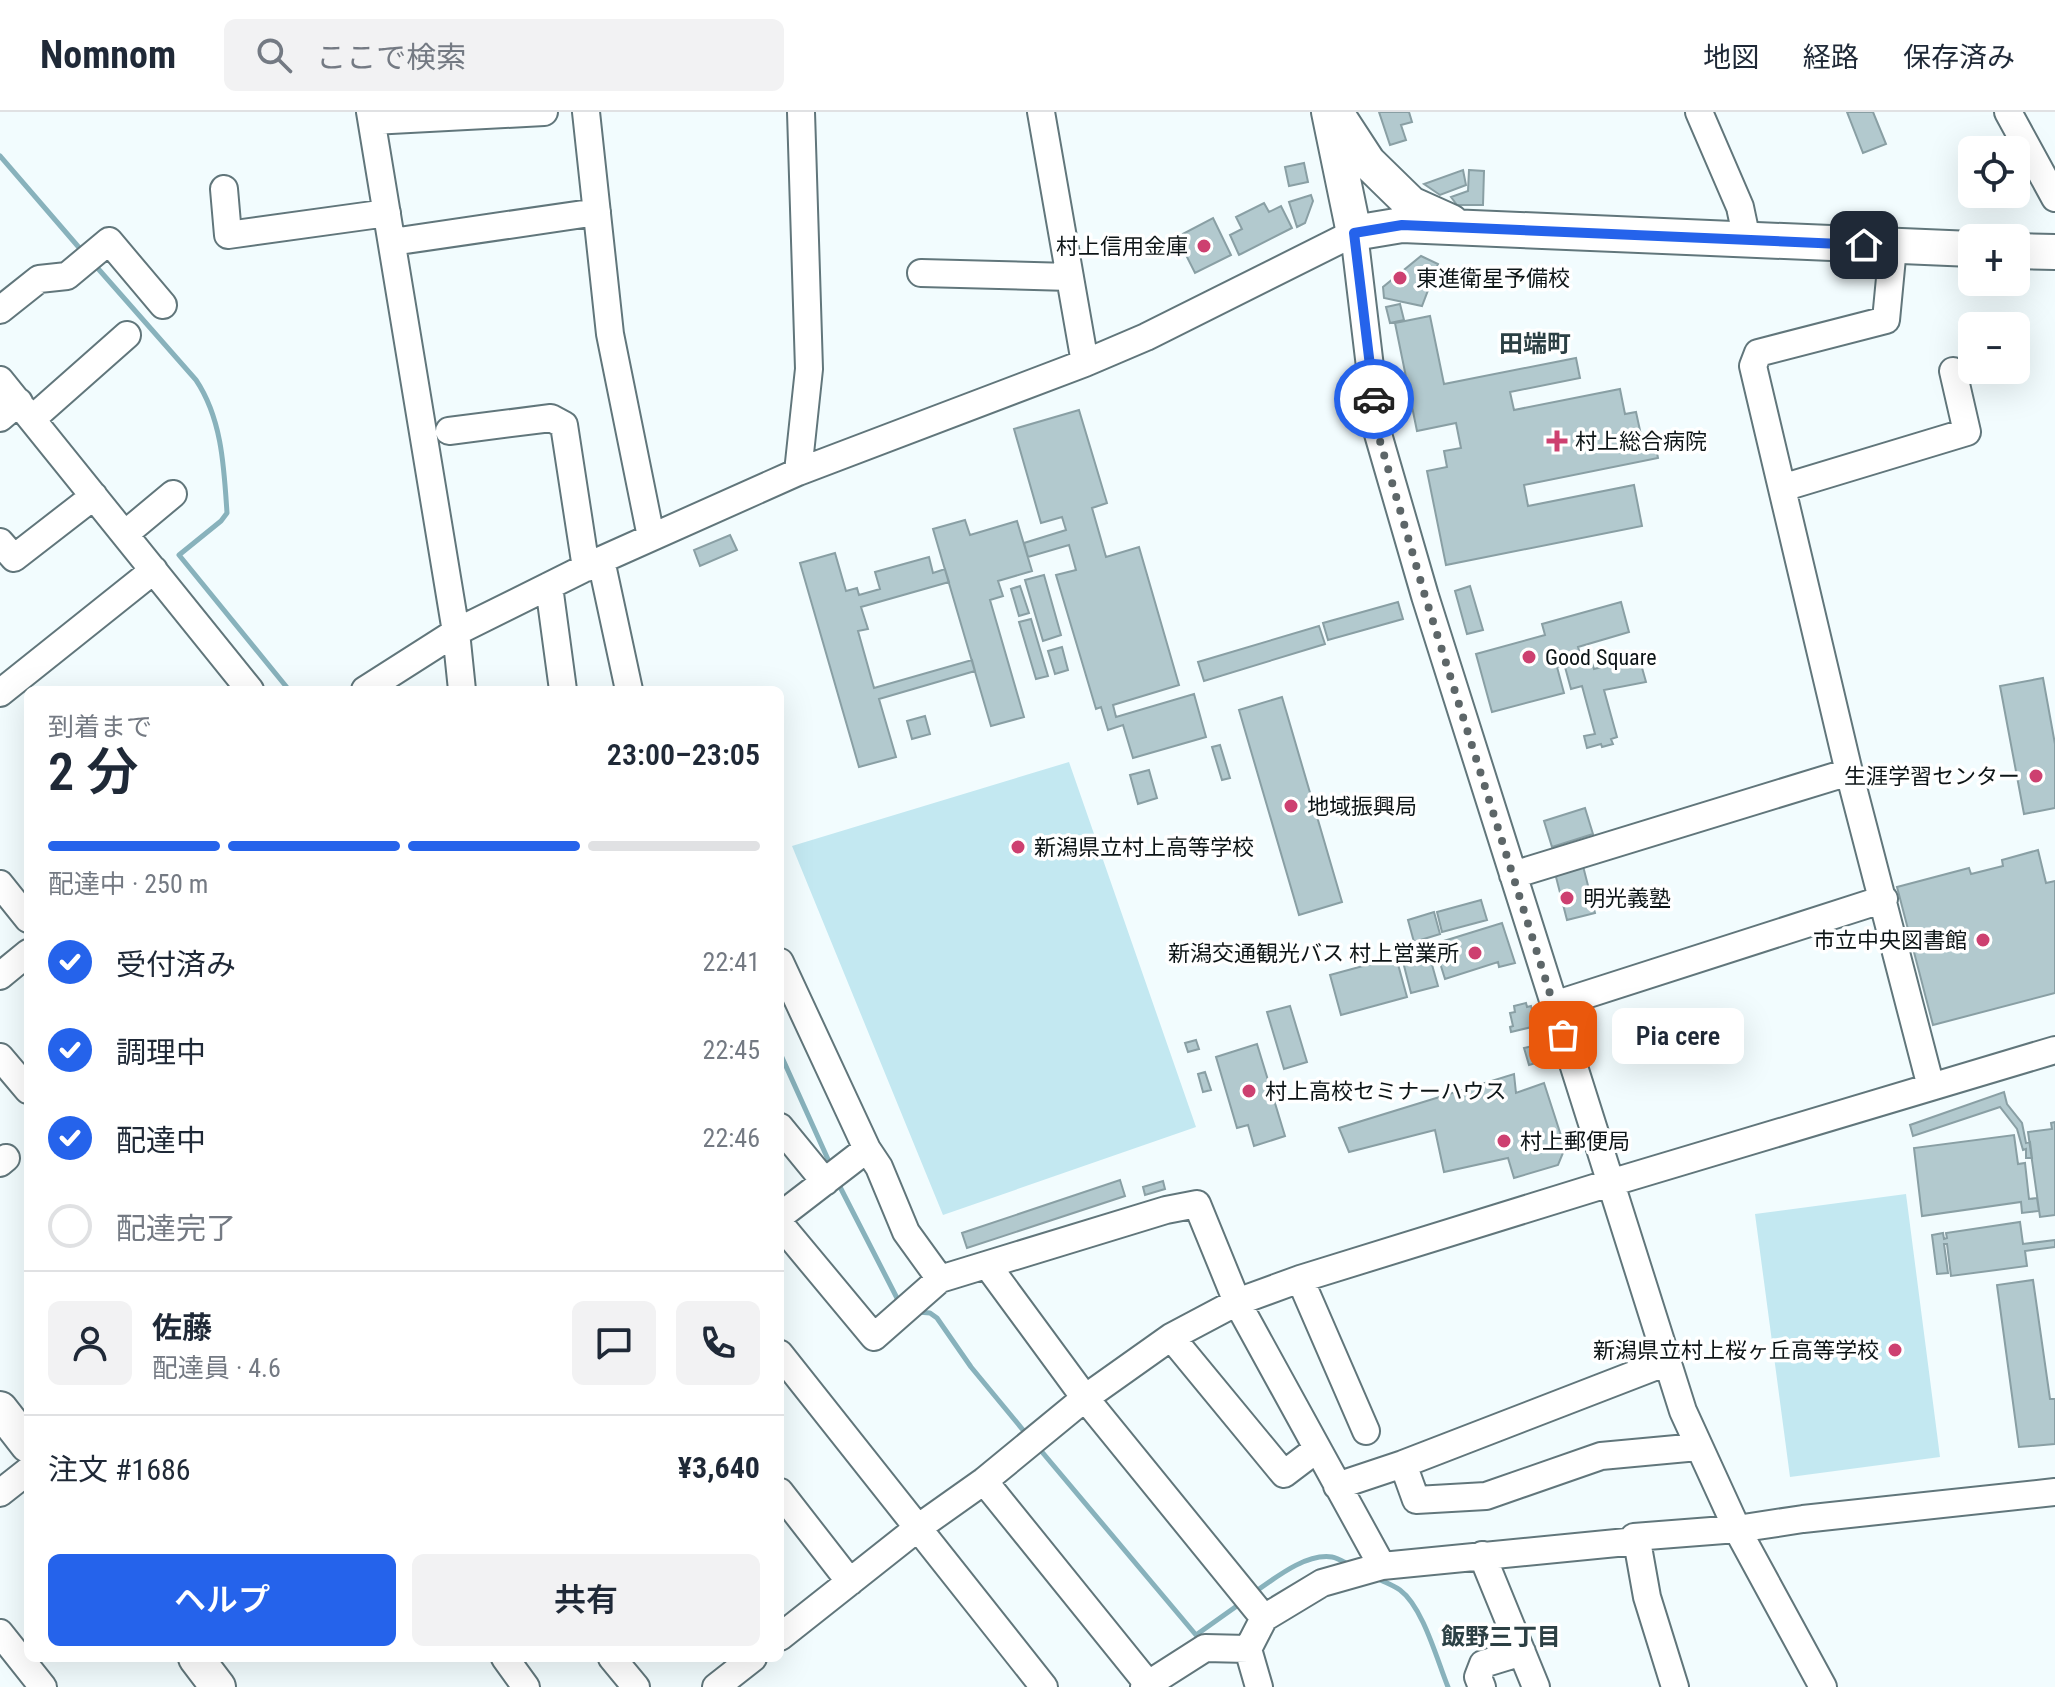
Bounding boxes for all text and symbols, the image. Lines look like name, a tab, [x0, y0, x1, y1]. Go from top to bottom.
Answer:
search box	[224, 19, 784, 91]
text: Nomnom	[40, 33, 176, 77]
icon: search	[252, 33, 296, 77]
text: ここで検索	[316, 40, 466, 75]
text: 地図	[1703, 41, 1759, 74]
text: 経路	[1803, 41, 1859, 74]
text: 保存済み	[1903, 41, 2015, 74]
map controls	[1958, 136, 2030, 384]
button: locate	[1958, 136, 2030, 208]
pin	[1830, 211, 1898, 279]
icon: home	[1842, 223, 1886, 267]
button: +	[1958, 224, 2030, 296]
place label: 村上信用金庫	[1056, 234, 1188, 259]
marker: 村上信用金庫	[1195, 237, 1213, 255]
place label: 東進衛星予備校	[1416, 266, 1570, 291]
marker: 東進衛星予備校	[1391, 269, 1409, 287]
button: −	[1958, 312, 2030, 384]
district label: 田端町	[1499, 330, 1571, 358]
courier	[1334, 359, 1414, 439]
icon: car	[1352, 377, 1396, 421]
place label: 村上総合病院	[1575, 429, 1707, 454]
marker: 村上総合病院	[1546, 430, 1568, 452]
place label: Good Square	[1545, 645, 1656, 670]
marker: Good Square	[1520, 648, 1538, 666]
text: 到着まで	[48, 712, 152, 742]
text: 23:00–23:05	[607, 737, 760, 772]
text: 2 分	[48, 742, 138, 803]
place label: 生涯学習センター	[1844, 764, 2020, 789]
marker: 生涯学習センター	[2027, 767, 2045, 785]
place label: 地域振興局	[1307, 794, 1417, 819]
marker: 地域振興局	[1282, 797, 1300, 815]
place label: 新潟県立村上高等学校	[1034, 835, 1254, 860]
marker: 新潟県立村上高等学校	[1009, 838, 1027, 856]
text: 配達中 · 250 m	[48, 869, 208, 899]
place label: 明光義塾	[1583, 886, 1671, 911]
marker: 明光義塾	[1558, 889, 1576, 907]
place label: 市立中央図書館	[1813, 928, 1967, 953]
marker: 市立中央図書館	[1974, 931, 1992, 949]
icon: check	[48, 940, 92, 984]
place label: 新潟交通観光バス 村上営業所	[1168, 941, 1459, 966]
marker: 新潟交通観光バス 村上営業所	[1466, 944, 1484, 962]
text: 受付済み	[116, 947, 236, 982]
text: 22:41	[703, 947, 760, 977]
pin	[1529, 1001, 1597, 1069]
callout: Pia cere	[1611, 1007, 1743, 1063]
icon: bag	[1541, 1013, 1585, 1057]
text: Pia cere	[1636, 1021, 1720, 1051]
icon: check	[48, 1028, 92, 1072]
text: 調理中	[116, 1035, 206, 1070]
text: 22:45	[703, 1035, 760, 1065]
place label: 村上高校セミナーハウス	[1265, 1079, 1507, 1104]
marker: 村上高校セミナーハウス	[1240, 1082, 1258, 1100]
icon: check	[48, 1116, 92, 1160]
text: 配達中	[116, 1123, 206, 1158]
text: 22:46	[703, 1123, 760, 1153]
place label: 村上郵便局	[1520, 1129, 1630, 1154]
marker: 村上郵便局	[1495, 1132, 1513, 1150]
text: 配達完了	[116, 1211, 236, 1246]
button: person	[48, 1301, 132, 1385]
button: chat	[572, 1301, 656, 1385]
button: phone	[676, 1301, 760, 1385]
text: 佐藤	[152, 1310, 212, 1345]
place label: 新潟県立村上桜ヶ丘高等学校	[1593, 1338, 1879, 1363]
marker: 新潟県立村上桜ヶ丘高等学校	[1886, 1341, 1904, 1359]
text: 配達員 · 4.6	[152, 1353, 281, 1383]
text: ¥3,640	[678, 1450, 760, 1485]
text: 注文 #1686	[48, 1452, 191, 1487]
button: ヘルプ	[48, 1554, 396, 1646]
button: 共有	[412, 1554, 760, 1646]
district label: 飯野三丁目	[1441, 1623, 1561, 1651]

